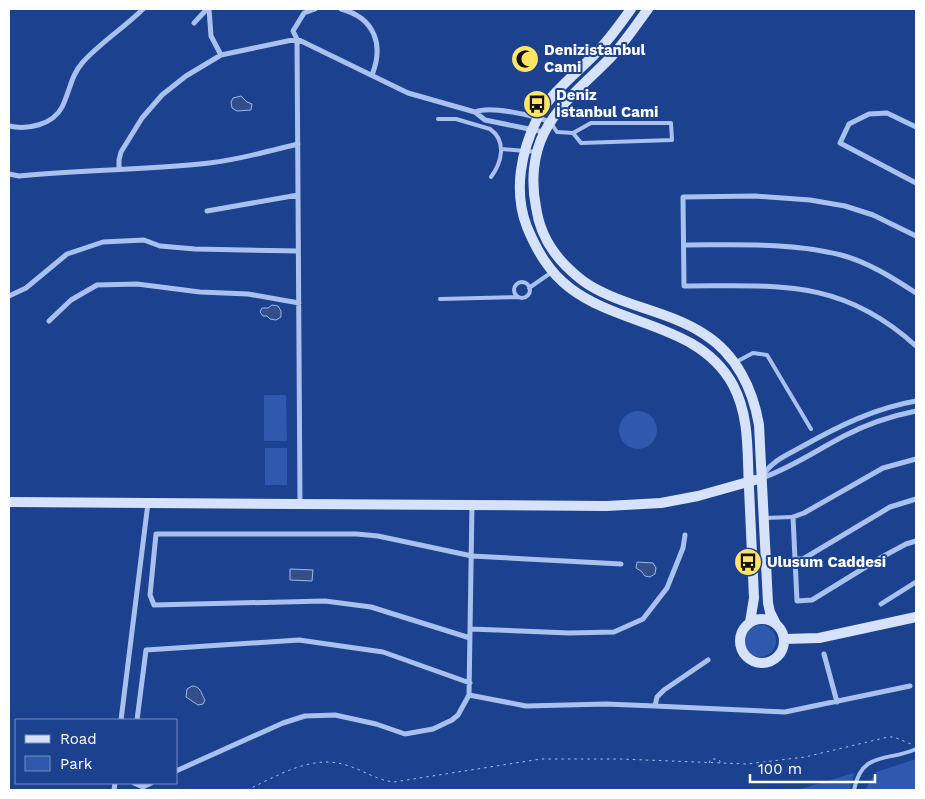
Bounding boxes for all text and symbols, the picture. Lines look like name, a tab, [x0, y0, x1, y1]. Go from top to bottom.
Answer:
place label: Denizistanbul Cami	[544, 41, 646, 76]
mosque icon: Denizistanbul Cami	[510, 44, 540, 74]
place label: Deniz İstanbul Cami	[556, 86, 658, 121]
bus stop icon: Deniz İstanbul Cami	[522, 89, 552, 119]
bus stop icon: Ulusum Caddesi	[733, 547, 763, 577]
place label: Ulusum Caddesi	[767, 553, 886, 571]
legend	[15, 719, 178, 784]
text: Road	[60, 730, 97, 748]
scale bar	[750, 752, 875, 784]
text: Park	[60, 755, 93, 773]
text: 100 m	[758, 760, 802, 778]

